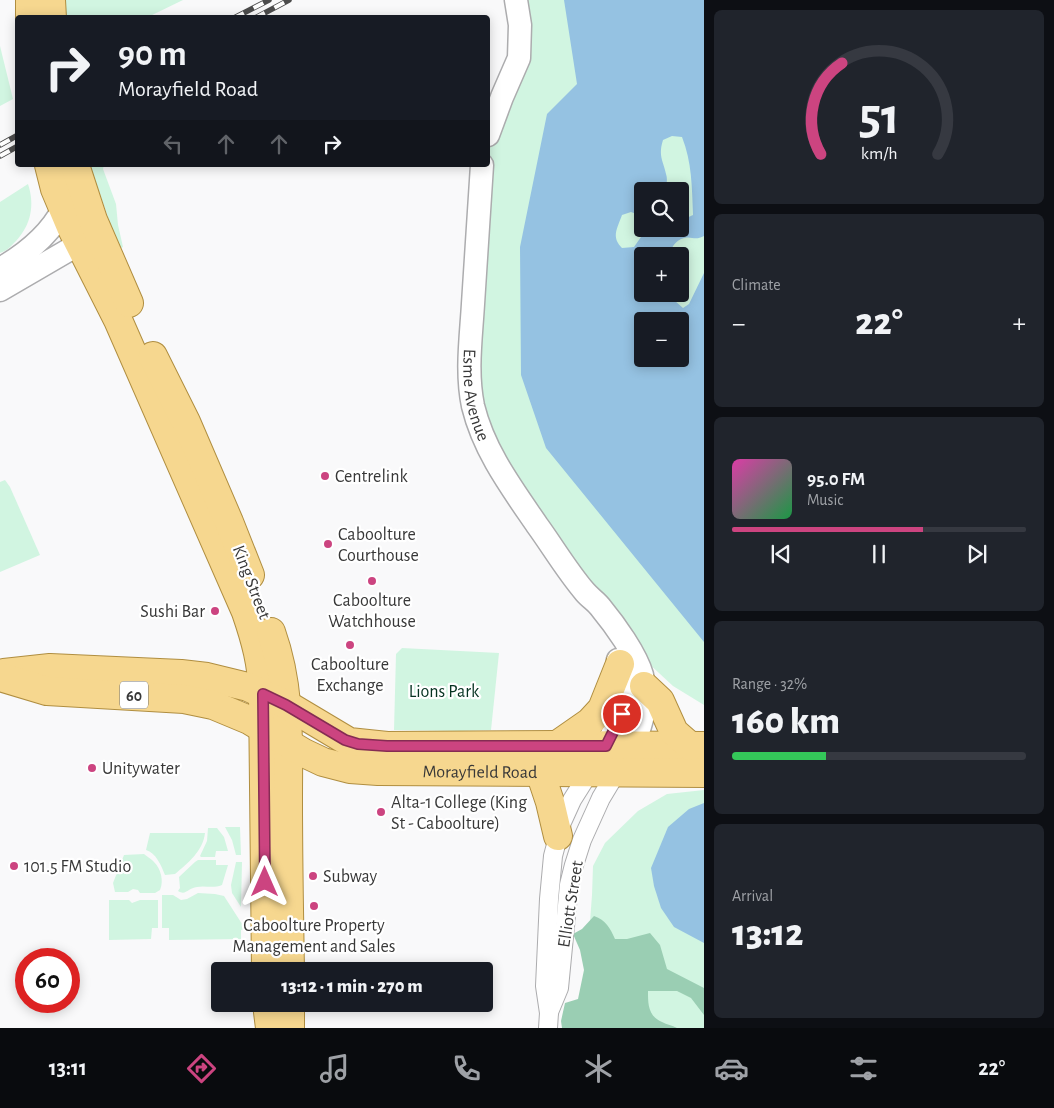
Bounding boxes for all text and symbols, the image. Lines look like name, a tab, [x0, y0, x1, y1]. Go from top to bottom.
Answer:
icon: right	[35, 35, 100, 100]
text: 90 m	[118, 37, 187, 72]
text: Morayfield Road	[118, 78, 258, 100]
text: 51	[858, 91, 900, 143]
icon: left	[159, 130, 187, 158]
icon: ahead	[212, 130, 240, 158]
icon: ahead	[265, 130, 293, 158]
icon: right	[318, 130, 346, 158]
text: km/h	[861, 145, 897, 163]
map controls	[634, 182, 689, 367]
button: search	[634, 182, 689, 237]
button: +	[634, 247, 689, 302]
text: Climate	[732, 277, 781, 293]
text: 22°	[855, 304, 903, 342]
text: −	[732, 310, 745, 338]
text: +	[1013, 310, 1026, 338]
button: −	[634, 312, 689, 367]
street label: Esme Avenue	[459, 348, 492, 444]
place label: Centrelink	[335, 468, 409, 486]
marker: Centrelink	[319, 470, 331, 482]
text: 95.0 FM	[807, 470, 865, 489]
text: Music	[807, 492, 843, 508]
place label: Caboolture Courthouse	[338, 526, 419, 565]
marker: Caboolture Courthouse	[322, 538, 334, 550]
icon: previous	[767, 540, 795, 568]
icon: pause	[865, 540, 893, 568]
icon: next	[963, 540, 991, 568]
street label: King Street	[229, 543, 273, 622]
marker: Caboolture Watchhouse	[366, 575, 378, 587]
place label: Caboolture Watchhouse	[328, 592, 416, 631]
place label: Sushi Bar	[140, 603, 205, 621]
marker: Sushi Bar	[209, 605, 221, 617]
marker: Caboolture Exchange	[344, 639, 356, 651]
place label: Caboolture Exchange	[311, 656, 389, 695]
text: Range · 32%	[732, 676, 807, 692]
road number: 60	[120, 682, 148, 708]
park label: Lions Park	[409, 683, 480, 701]
pin	[601, 693, 643, 735]
icon: arrive	[608, 700, 636, 728]
text: 160 km	[732, 703, 840, 741]
place label: Unitywater	[102, 760, 180, 778]
marker: Unitywater	[86, 762, 98, 774]
street label: Morayfield Road	[422, 763, 537, 782]
place label: Alta-1 College (King St - Caboolture)	[391, 794, 527, 833]
marker: Alta-1 College (King St - Caboolture)	[375, 806, 387, 818]
position arrow	[238, 855, 290, 907]
place label: 101.5 FM Studio	[24, 858, 131, 876]
street label: Elliott Street	[555, 859, 587, 949]
marker: 101.5 FM Studio	[8, 860, 20, 872]
place label: Subway	[323, 868, 378, 886]
marker: Subway	[307, 870, 319, 882]
text: Arrival	[732, 888, 773, 904]
marker: Caboolture Property Management and Sales	[308, 900, 320, 912]
text: 13:12	[732, 915, 804, 953]
place label: Caboolture Property Management and Sales	[232, 917, 396, 956]
speed limit sign: 60	[15, 948, 80, 1013]
text: 13:12 · 1 min · 270 m	[281, 977, 423, 996]
icon: directions	[184, 1051, 219, 1086]
icon: music	[317, 1051, 352, 1086]
icon: phone	[449, 1051, 484, 1086]
icon: climate	[581, 1051, 616, 1086]
icon: car	[714, 1051, 749, 1086]
icon: filters	[846, 1051, 881, 1086]
text: 13:11	[49, 1057, 87, 1079]
text: 22°	[978, 1057, 1005, 1079]

